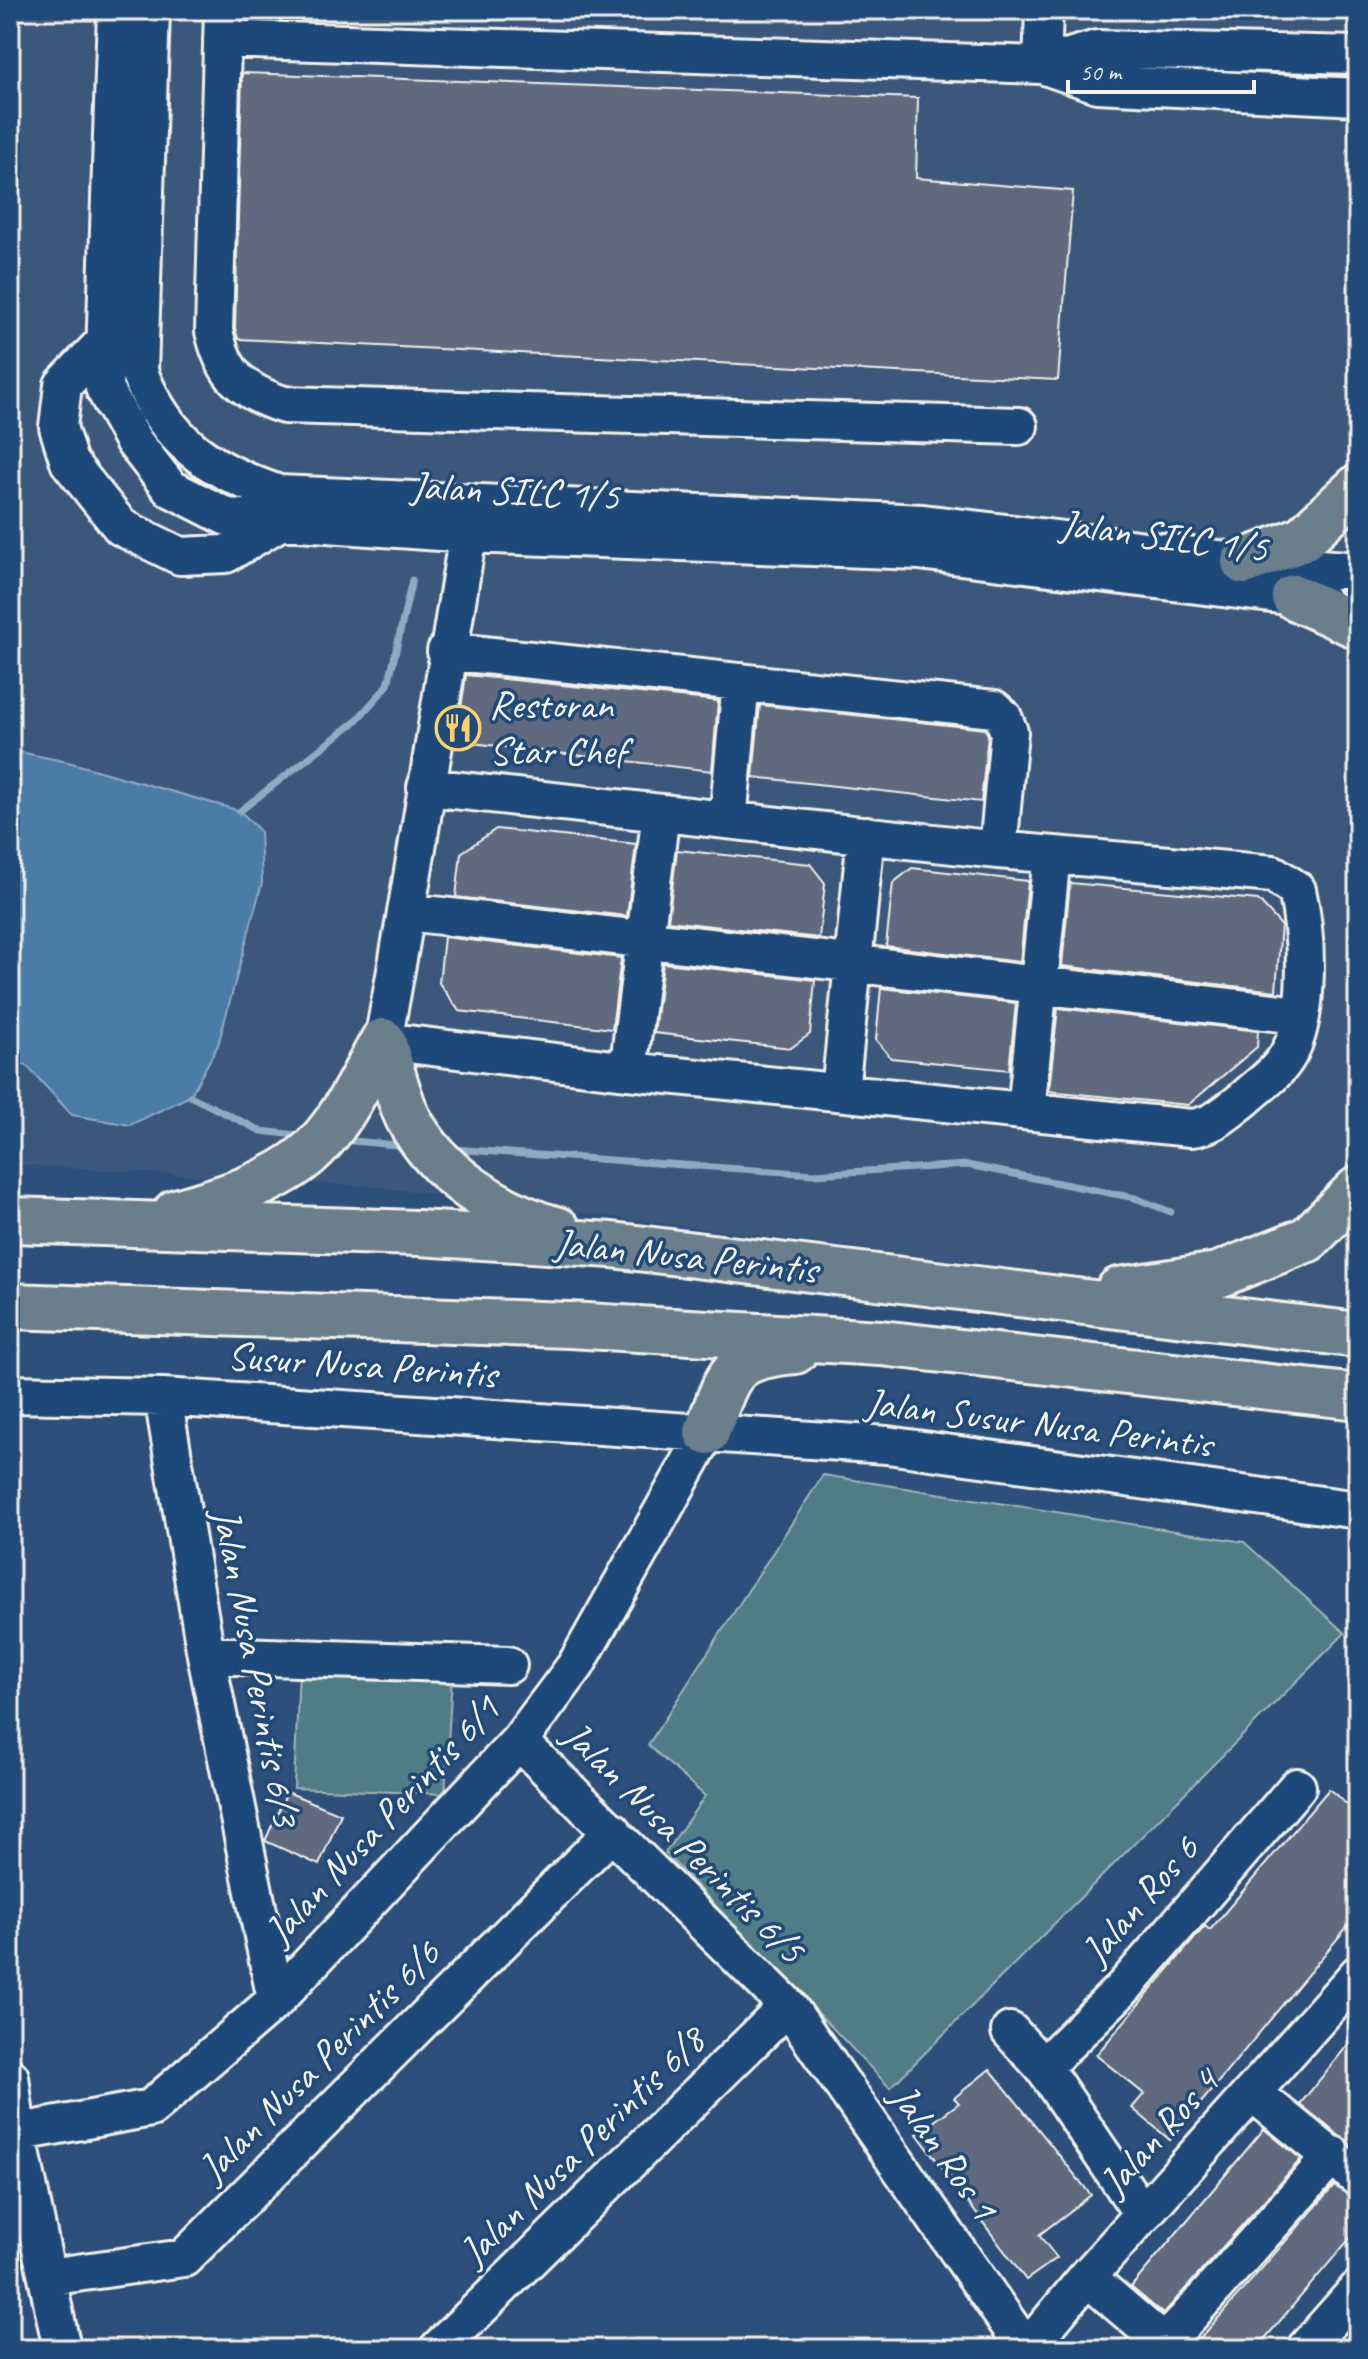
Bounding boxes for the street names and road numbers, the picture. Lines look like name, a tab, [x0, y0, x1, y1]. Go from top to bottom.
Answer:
street label: Jalan SILC 1/5	[408, 460, 622, 522]
street label: Jalan SILC 1/5	[1056, 498, 1272, 574]
street label: Jalan Nusa Perintis	[550, 1217, 823, 1295]
street label: Susur Nusa Perintis	[226, 1331, 502, 1400]
street label: Jalan Susur Nusa Perintis	[861, 1377, 1218, 1469]
street label: Jalan Nusa Perintis 6/3	[200, 1502, 312, 1833]
street label: Jalan Nusa Perintis 6/1	[252, 1684, 512, 1956]
street label: Jalan Nusa Perintis 6/5	[551, 1709, 817, 1975]
street label: Jalan Ros 6	[1069, 1824, 1210, 1976]
street label: Jalan Nusa Perintis 6/6	[186, 1929, 451, 2194]
street label: Jalan Nusa Perintis 6/8	[447, 2013, 718, 2277]
street label: Jalan Ros 4	[1087, 2055, 1232, 2208]
street label: Jalan Ros 1	[878, 2072, 1010, 2232]

